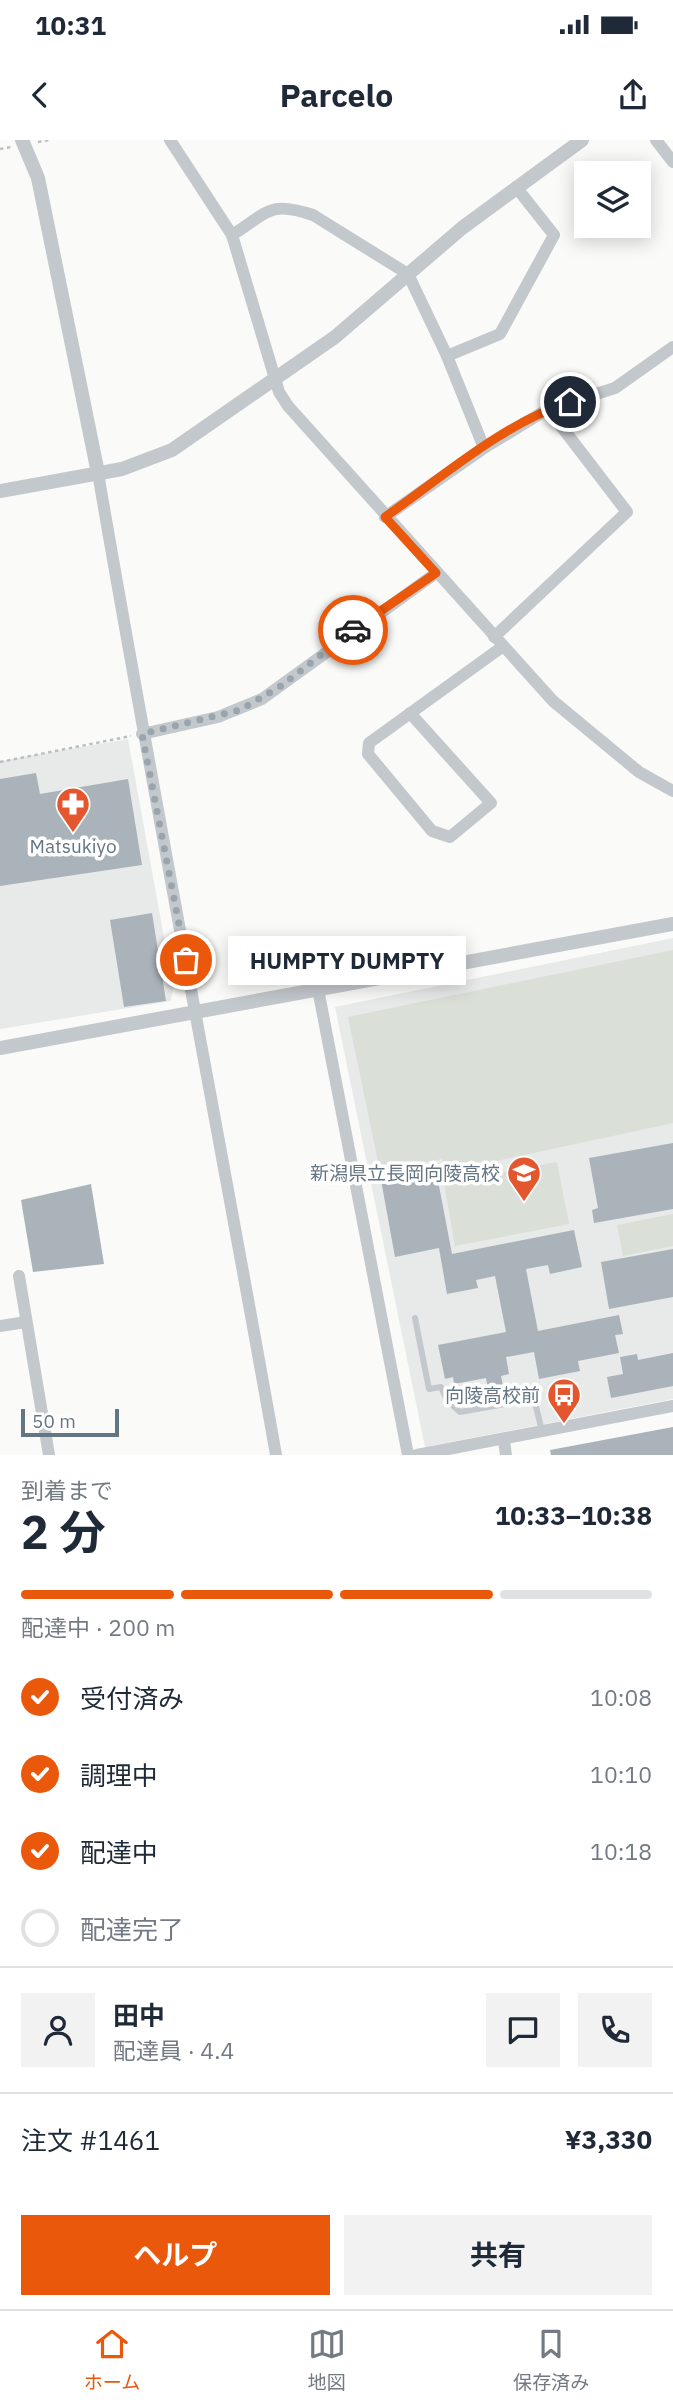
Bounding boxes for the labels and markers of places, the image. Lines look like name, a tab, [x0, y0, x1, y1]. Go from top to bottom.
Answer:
pin	[540, 372, 600, 432]
pharmacy icon: Matsukiyo	[54, 785, 92, 834]
place label: Matsukiyo	[29, 834, 117, 858]
pin	[156, 930, 216, 990]
callout: HUMPTY DUMPTY	[228, 936, 466, 984]
school or university icon: 新潟県立長岡向陵高校	[505, 1154, 543, 1203]
place label: 新潟県立長岡向陵高校	[310, 1161, 500, 1185]
bus stop icon: 向陵高校前	[545, 1376, 583, 1425]
place label: 向陵高校前	[445, 1383, 540, 1407]

